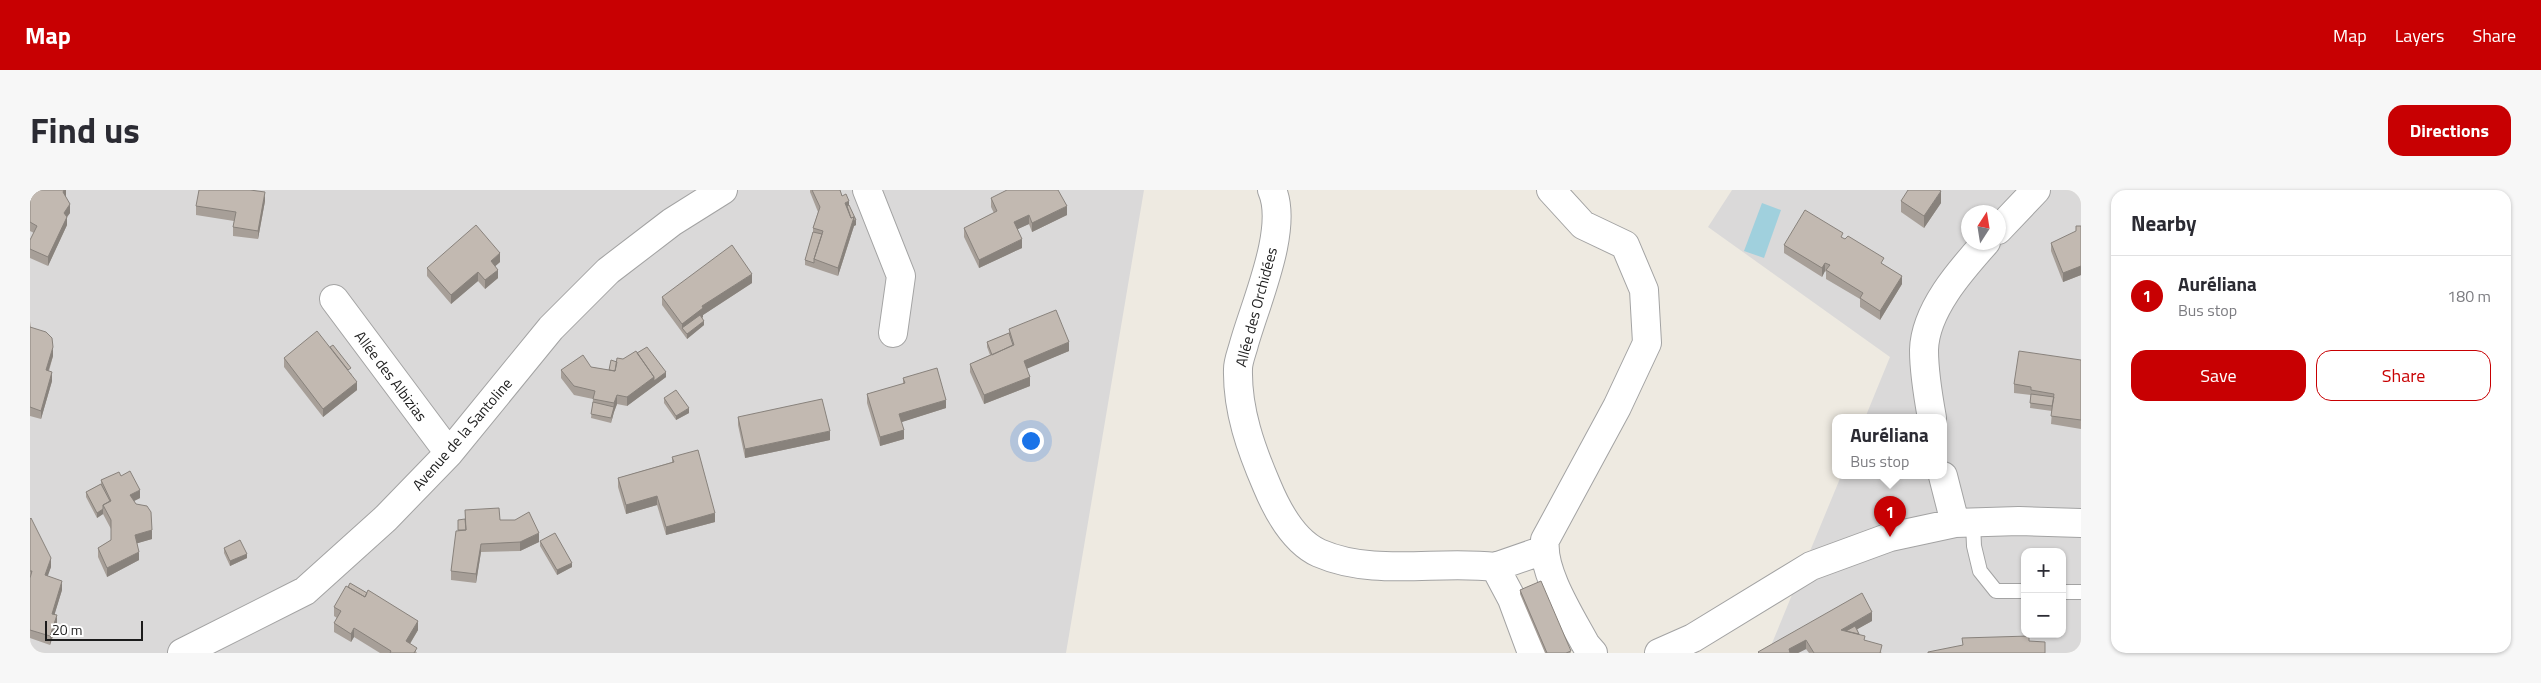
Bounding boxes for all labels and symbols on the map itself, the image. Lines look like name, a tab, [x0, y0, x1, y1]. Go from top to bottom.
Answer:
north arrow	[1961, 205, 2006, 250]
street label: Allée des Orchidées	[1229, 245, 1283, 369]
street label: Allée des Albizias	[349, 326, 433, 426]
street label: Avenue de la Santoline	[407, 373, 517, 495]
your location	[1018, 428, 1044, 454]
pin: 1	[1874, 496, 1906, 537]
scale bar	[45, 618, 142, 641]

